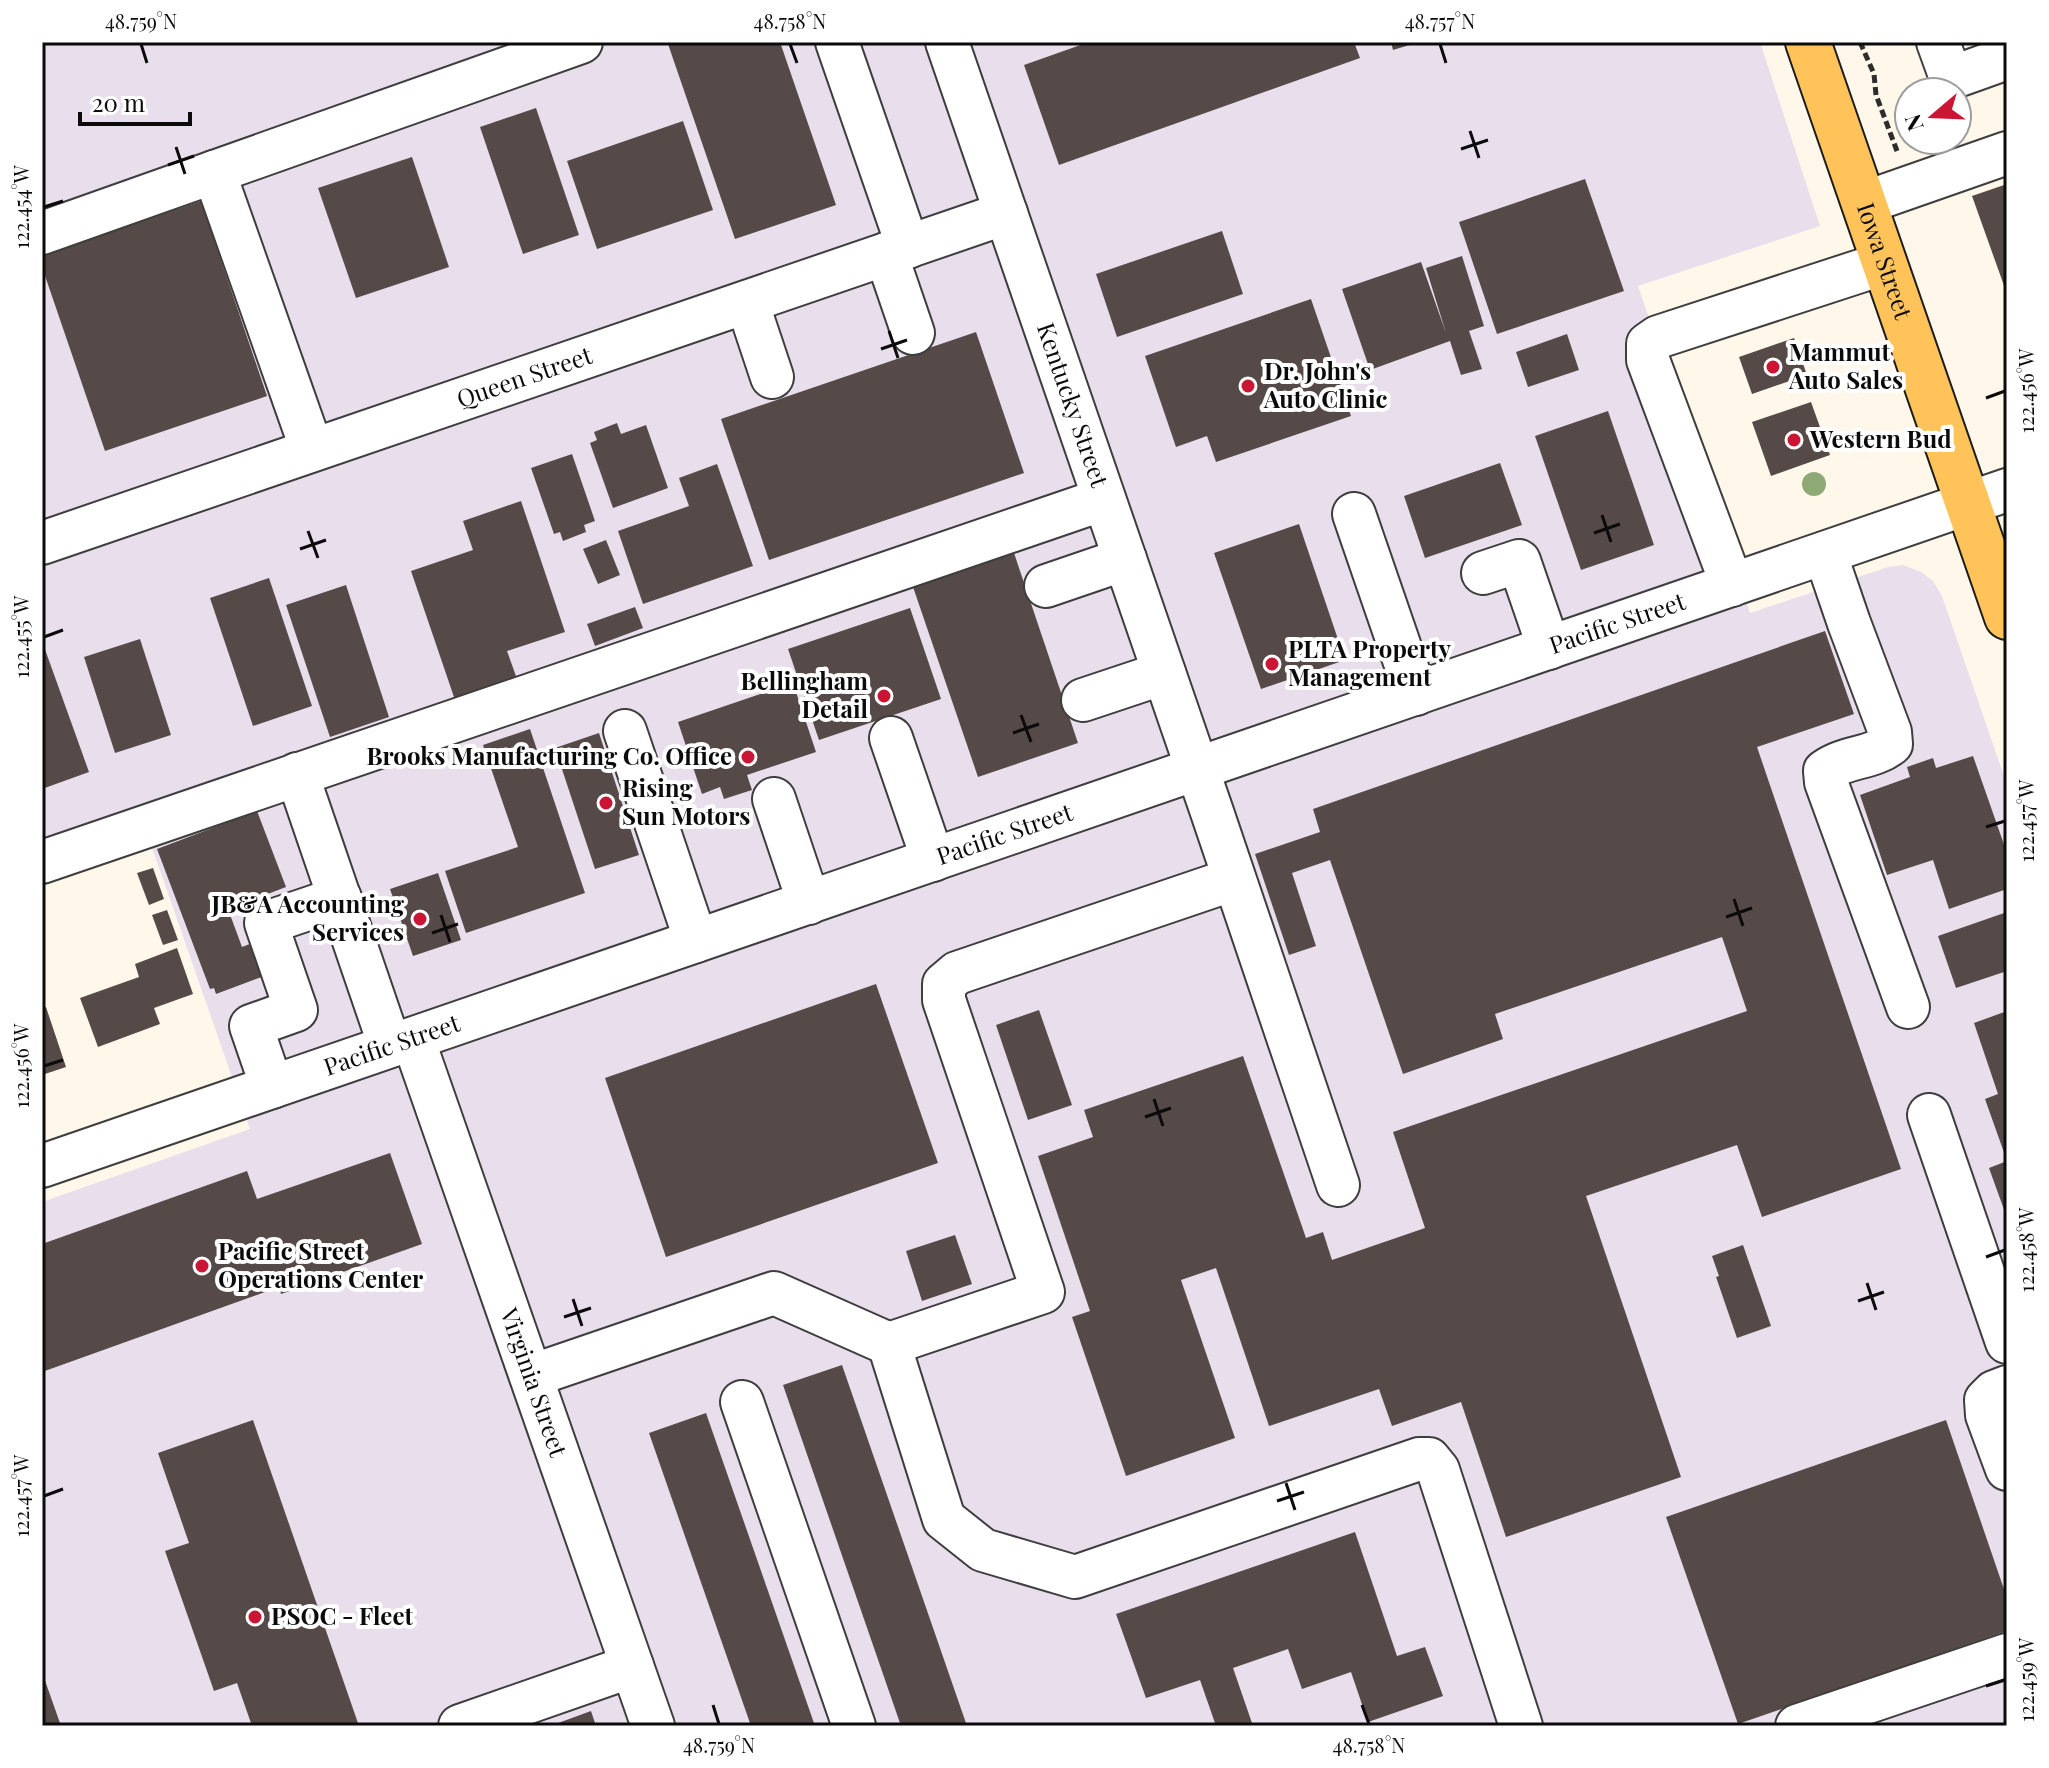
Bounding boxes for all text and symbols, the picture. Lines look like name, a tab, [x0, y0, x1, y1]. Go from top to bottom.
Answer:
text: 48.759°N	[105, 7, 177, 34]
text: 48.758°N	[754, 7, 826, 34]
text: 48.757°N	[1405, 7, 1475, 34]
scale bar	[80, 76, 190, 126]
north arrow	[1893, 76, 1973, 156]
text: 20 m	[92, 86, 145, 118]
text: N	[1896, 110, 1930, 135]
text: 122.454°W	[7, 164, 34, 249]
street label: Iowa Street	[1851, 198, 1921, 324]
street label: Kentucky Street	[1031, 318, 1117, 491]
place label: Mammut Auto Sales	[1788, 335, 1903, 395]
street label: Queen Street	[452, 338, 596, 414]
text: 122.456°W	[2012, 348, 2039, 433]
place label: Dr. John's Auto Clinic	[1263, 354, 1388, 414]
marker: Mammut Auto Sales	[1764, 358, 1782, 376]
marker: Dr. John's Auto Clinic	[1239, 377, 1257, 395]
place label: Western Bud	[1809, 422, 1952, 454]
marker: Western Bud	[1785, 431, 1803, 449]
street label: Pacific Street	[1545, 584, 1689, 660]
text: 122.455°W	[7, 595, 34, 678]
place label: PLTA Property Management	[1288, 632, 1451, 692]
marker: PLTA Property Management	[1263, 655, 1281, 673]
place label: Bellingham Detail	[741, 664, 869, 724]
marker: Bellingham Detail	[875, 687, 893, 705]
place label: Brooks Manufacturing Co. Office	[366, 739, 732, 771]
marker: Brooks Manufacturing Co. Office	[739, 748, 757, 766]
place label: Rising Sun Motors	[622, 771, 750, 831]
text: 122.457°W	[2012, 779, 2039, 862]
marker: Rising Sun Motors	[597, 794, 615, 812]
street label: Pacific Street	[932, 795, 1077, 871]
place label: JB&A Accounting Services	[210, 887, 405, 947]
marker: JB&A Accounting Services	[411, 910, 429, 928]
street label: Pacific Street	[319, 1005, 464, 1082]
text: 122.456°W	[7, 1023, 34, 1108]
text: 122.458°W	[2012, 1207, 2039, 1292]
place label: Pacific Street Operations Center	[218, 1234, 424, 1294]
marker: Pacific Street Operations Center	[193, 1257, 211, 1275]
street label: Virginia Street	[494, 1302, 576, 1461]
text: 122.457°W	[7, 1454, 34, 1537]
place label: PSOC - Fleet	[271, 1599, 414, 1631]
marker: PSOC - Fleet	[246, 1608, 264, 1626]
text: 122.459°W	[2012, 1637, 2039, 1722]
text: 48.759°N	[683, 1731, 755, 1758]
text: 48.758°N	[1333, 1731, 1405, 1758]

